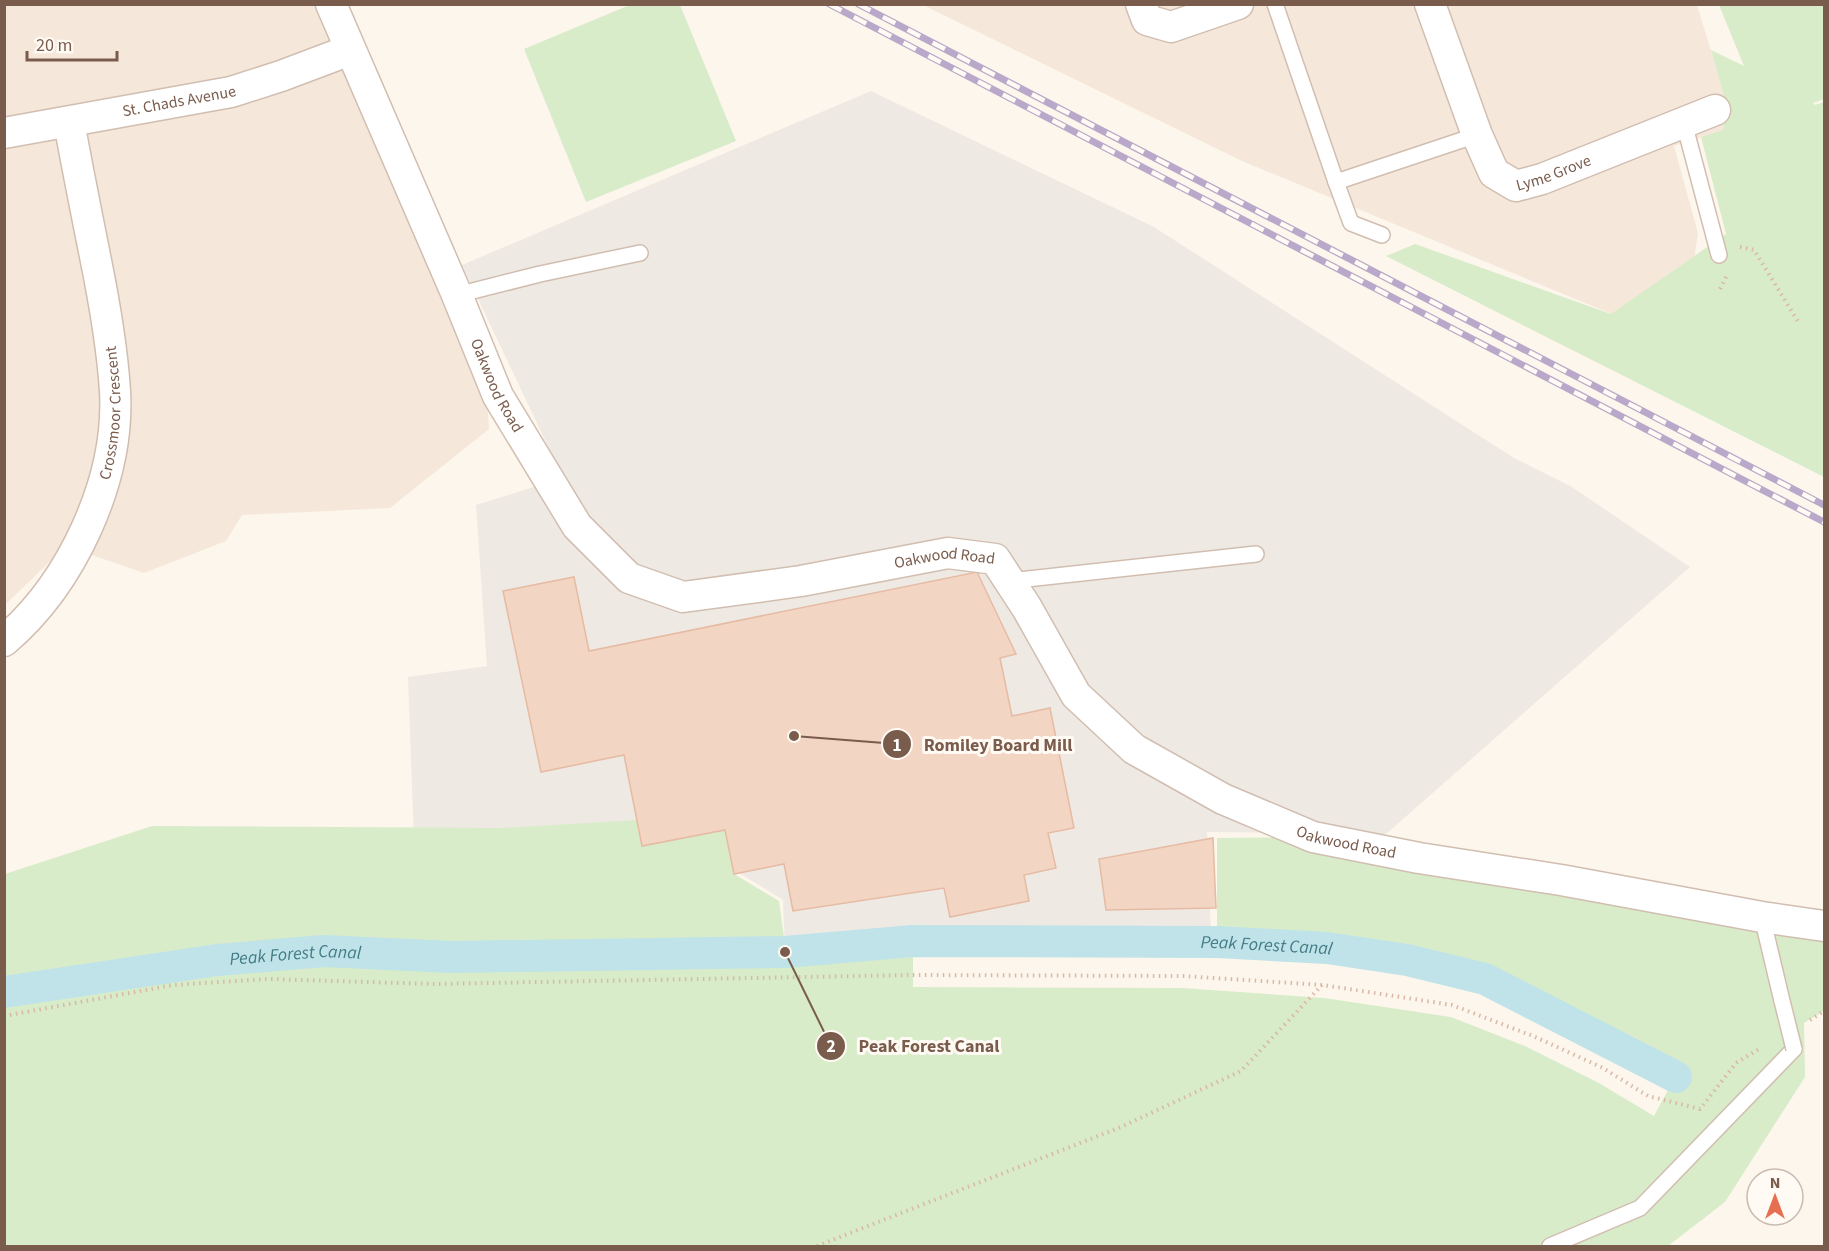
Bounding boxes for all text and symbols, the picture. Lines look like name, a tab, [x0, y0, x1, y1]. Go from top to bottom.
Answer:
scale bar	[27, 24, 117, 62]
text: 20 m	[36, 33, 72, 58]
street label: St. Chads Avenue	[121, 80, 239, 122]
street label: Lyme Grove	[1514, 150, 1594, 197]
street label: Oakwood Road	[465, 335, 529, 437]
street label: Crossmoor Crescent	[94, 344, 126, 482]
street label: Oakwood Road	[892, 542, 996, 574]
callout: Romiley Board Mill	[882, 726, 1085, 762]
text: 1	[892, 733, 902, 758]
text: Romiley Board Mill	[924, 733, 1072, 758]
street label: Oakwood Road	[1293, 820, 1398, 864]
water label: Peak Forest Canal	[1200, 929, 1335, 961]
water label: Peak Forest Canal	[228, 938, 362, 971]
callout: Peak Forest Canal	[816, 1028, 1011, 1064]
text: 2	[826, 1034, 836, 1059]
text: Peak Forest Canal	[859, 1034, 999, 1059]
north arrow	[1745, 1167, 1805, 1227]
text: N	[1770, 1172, 1780, 1194]

